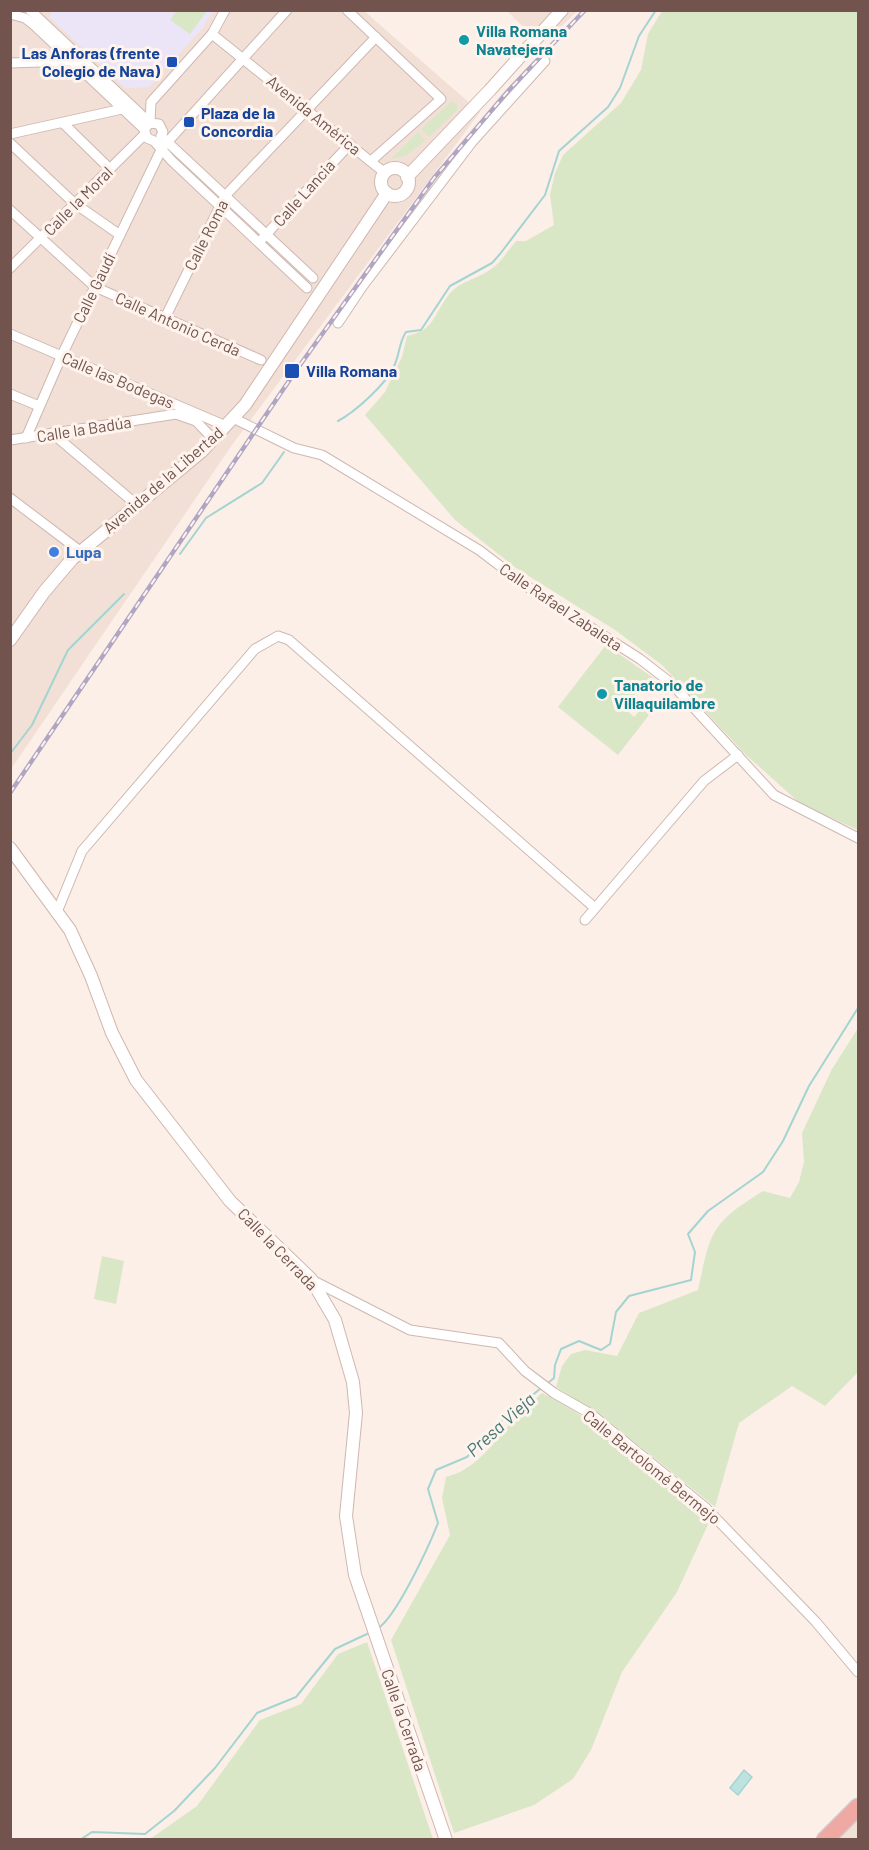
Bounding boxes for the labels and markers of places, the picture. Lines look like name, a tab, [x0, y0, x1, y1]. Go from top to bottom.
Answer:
place label: Villa Romana Navatejera	[476, 21, 567, 58]
marker: Villa Romana Navatejera	[457, 33, 471, 47]
place label: Las Anforas (frente Colegio de Nava)	[22, 43, 160, 80]
marker: Las Anforas (frente Colegio de Nava)	[165, 55, 179, 69]
place label: Plaza de la Concordia	[201, 103, 275, 140]
marker: Plaza de la Concordia	[182, 115, 196, 129]
place label: Villa Romana	[306, 361, 397, 380]
marker: Villa Romana	[283, 362, 301, 380]
place label: Lupa	[66, 542, 101, 561]
marker: Lupa	[47, 545, 61, 559]
place label: Tanatorio de Villaquilambre	[614, 675, 716, 712]
marker: Tanatorio de Villaquilambre	[595, 687, 609, 701]

